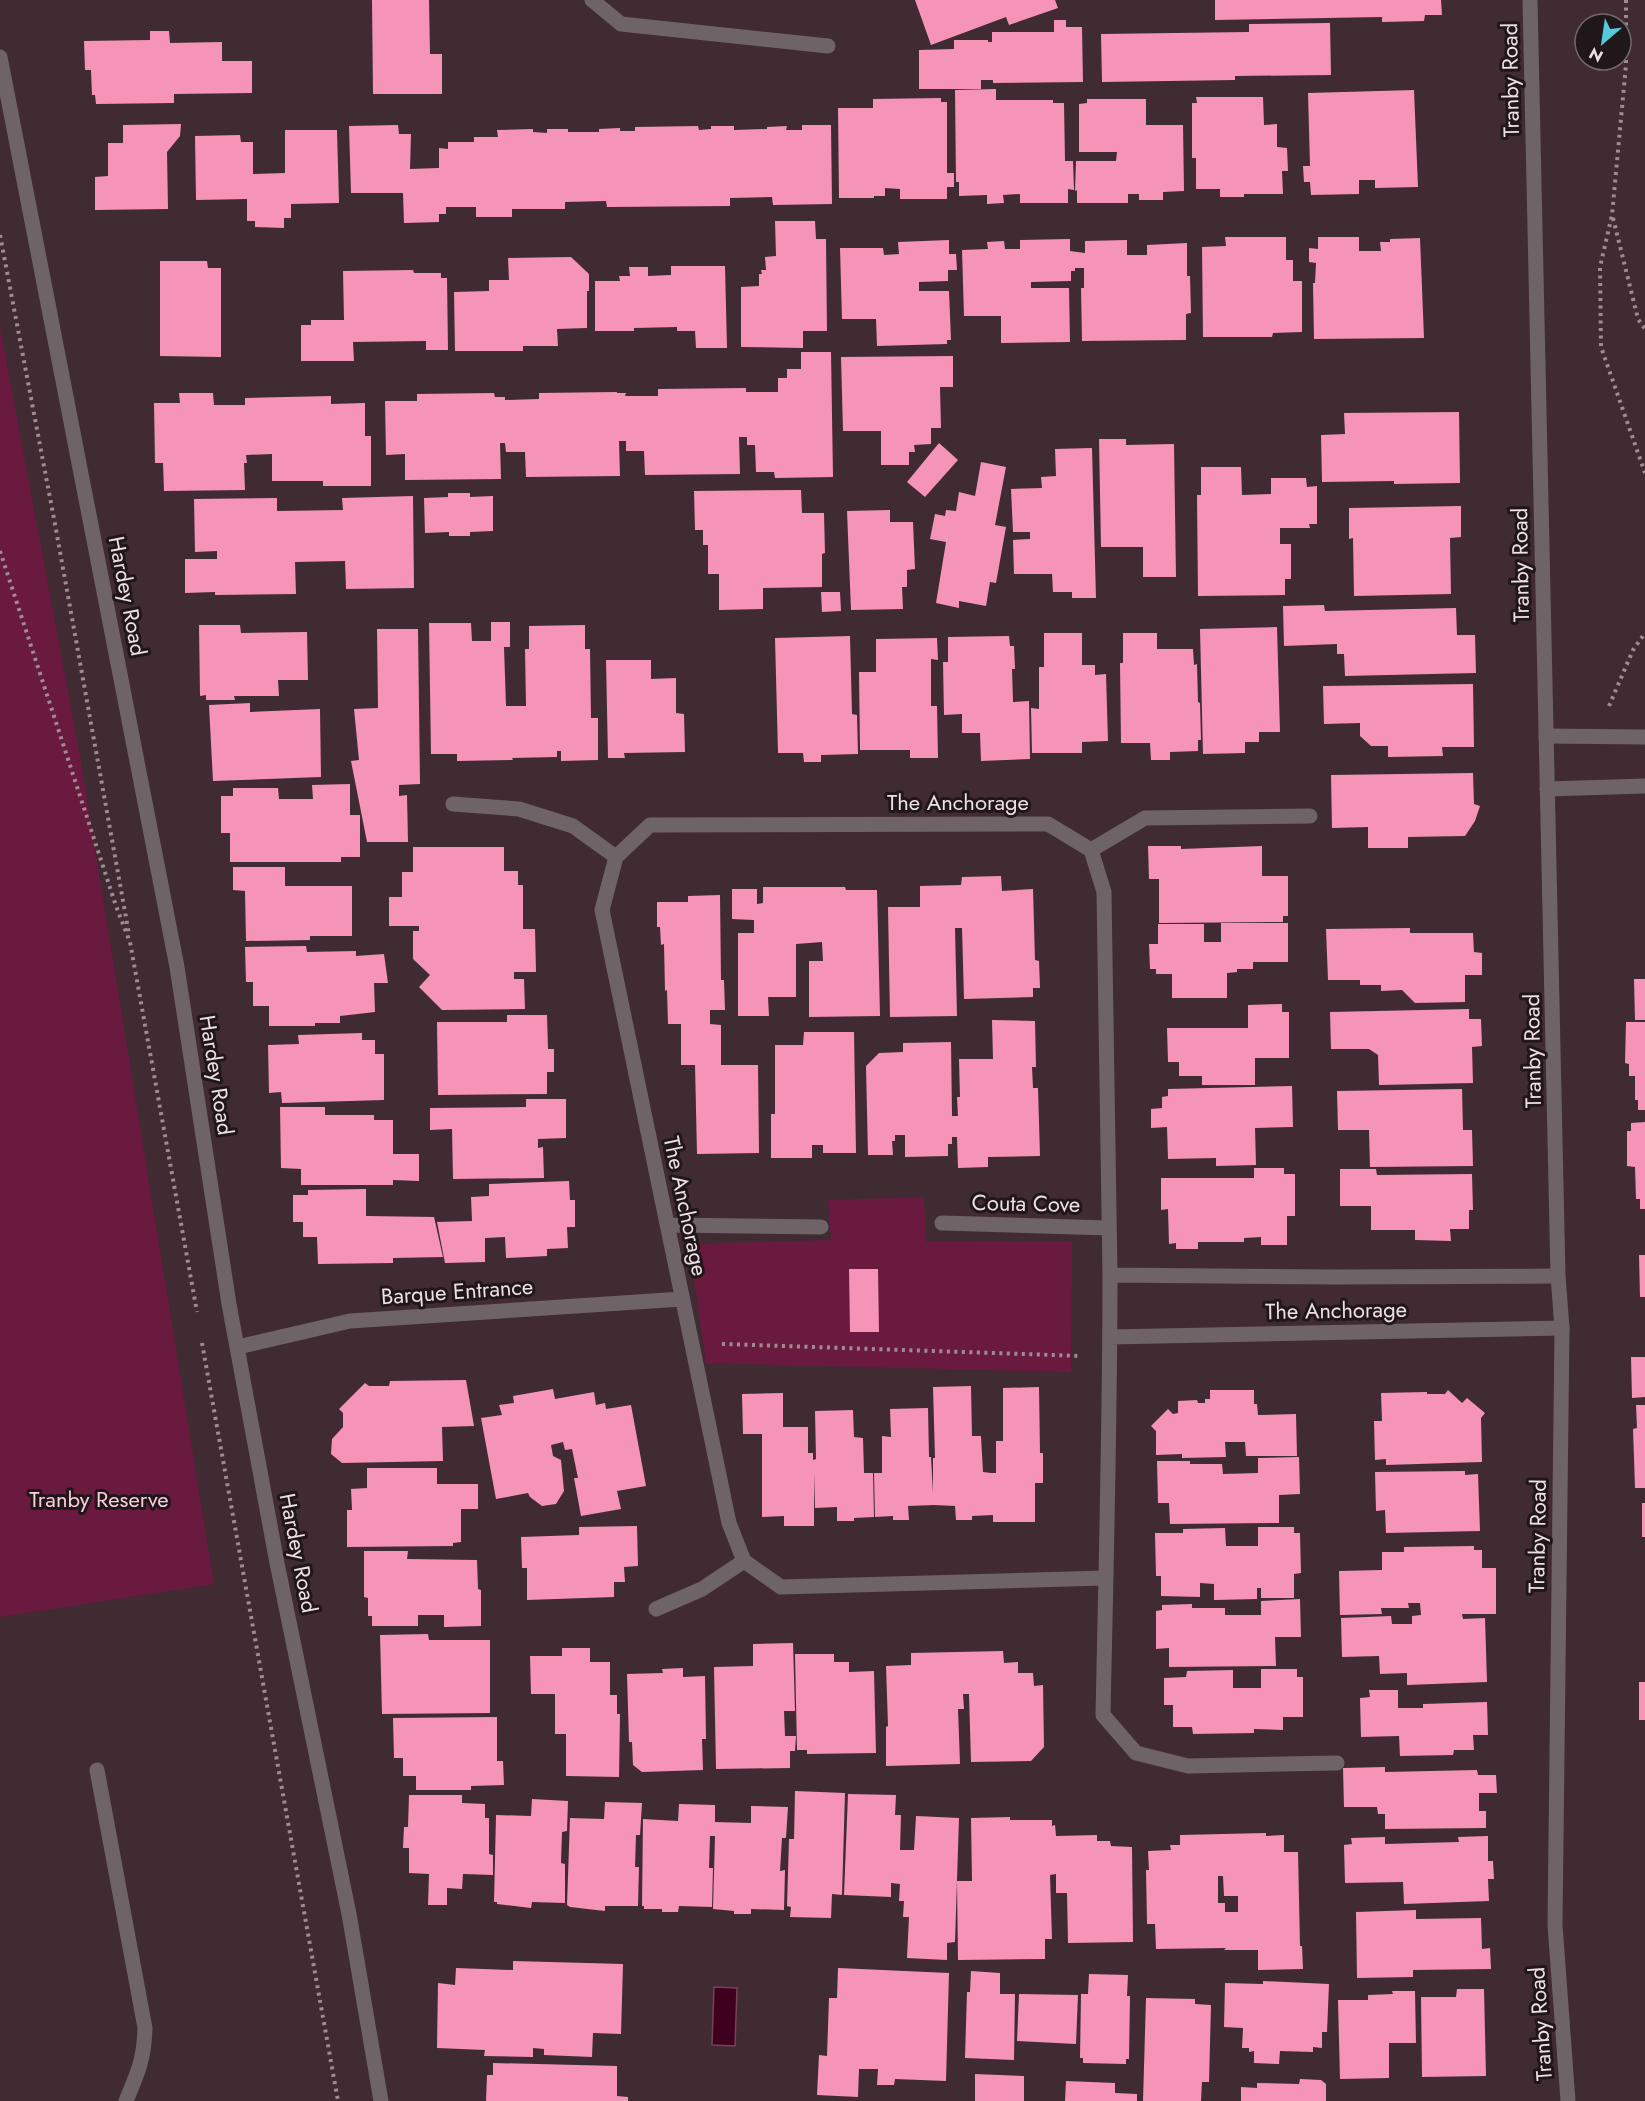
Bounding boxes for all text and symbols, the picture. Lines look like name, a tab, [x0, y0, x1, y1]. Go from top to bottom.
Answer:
north arrow	[1573, 12, 1633, 72]
street label: Tranby Road	[1493, 23, 1527, 137]
text: N	[1585, 42, 1607, 68]
street label: Tranby Road	[1503, 508, 1537, 622]
street label: Hardey Road	[101, 533, 155, 659]
street label: The Anchorage	[887, 786, 1029, 818]
street label: Tranby Road	[1515, 994, 1549, 1108]
street label: Hardey Road	[192, 1013, 242, 1137]
street label: The Anchorage	[656, 1133, 716, 1279]
street label: Couta Cove	[971, 1186, 1081, 1220]
street label: Barque Entrance	[380, 1270, 534, 1312]
street label: The Anchorage	[1265, 1293, 1407, 1327]
street label: Tranby Road	[1520, 1479, 1554, 1593]
park label: Tranby Reserve	[29, 1483, 169, 1515]
street label: Hardey Road	[272, 1490, 326, 1616]
street label: Tranby Road	[1520, 1966, 1560, 2082]

